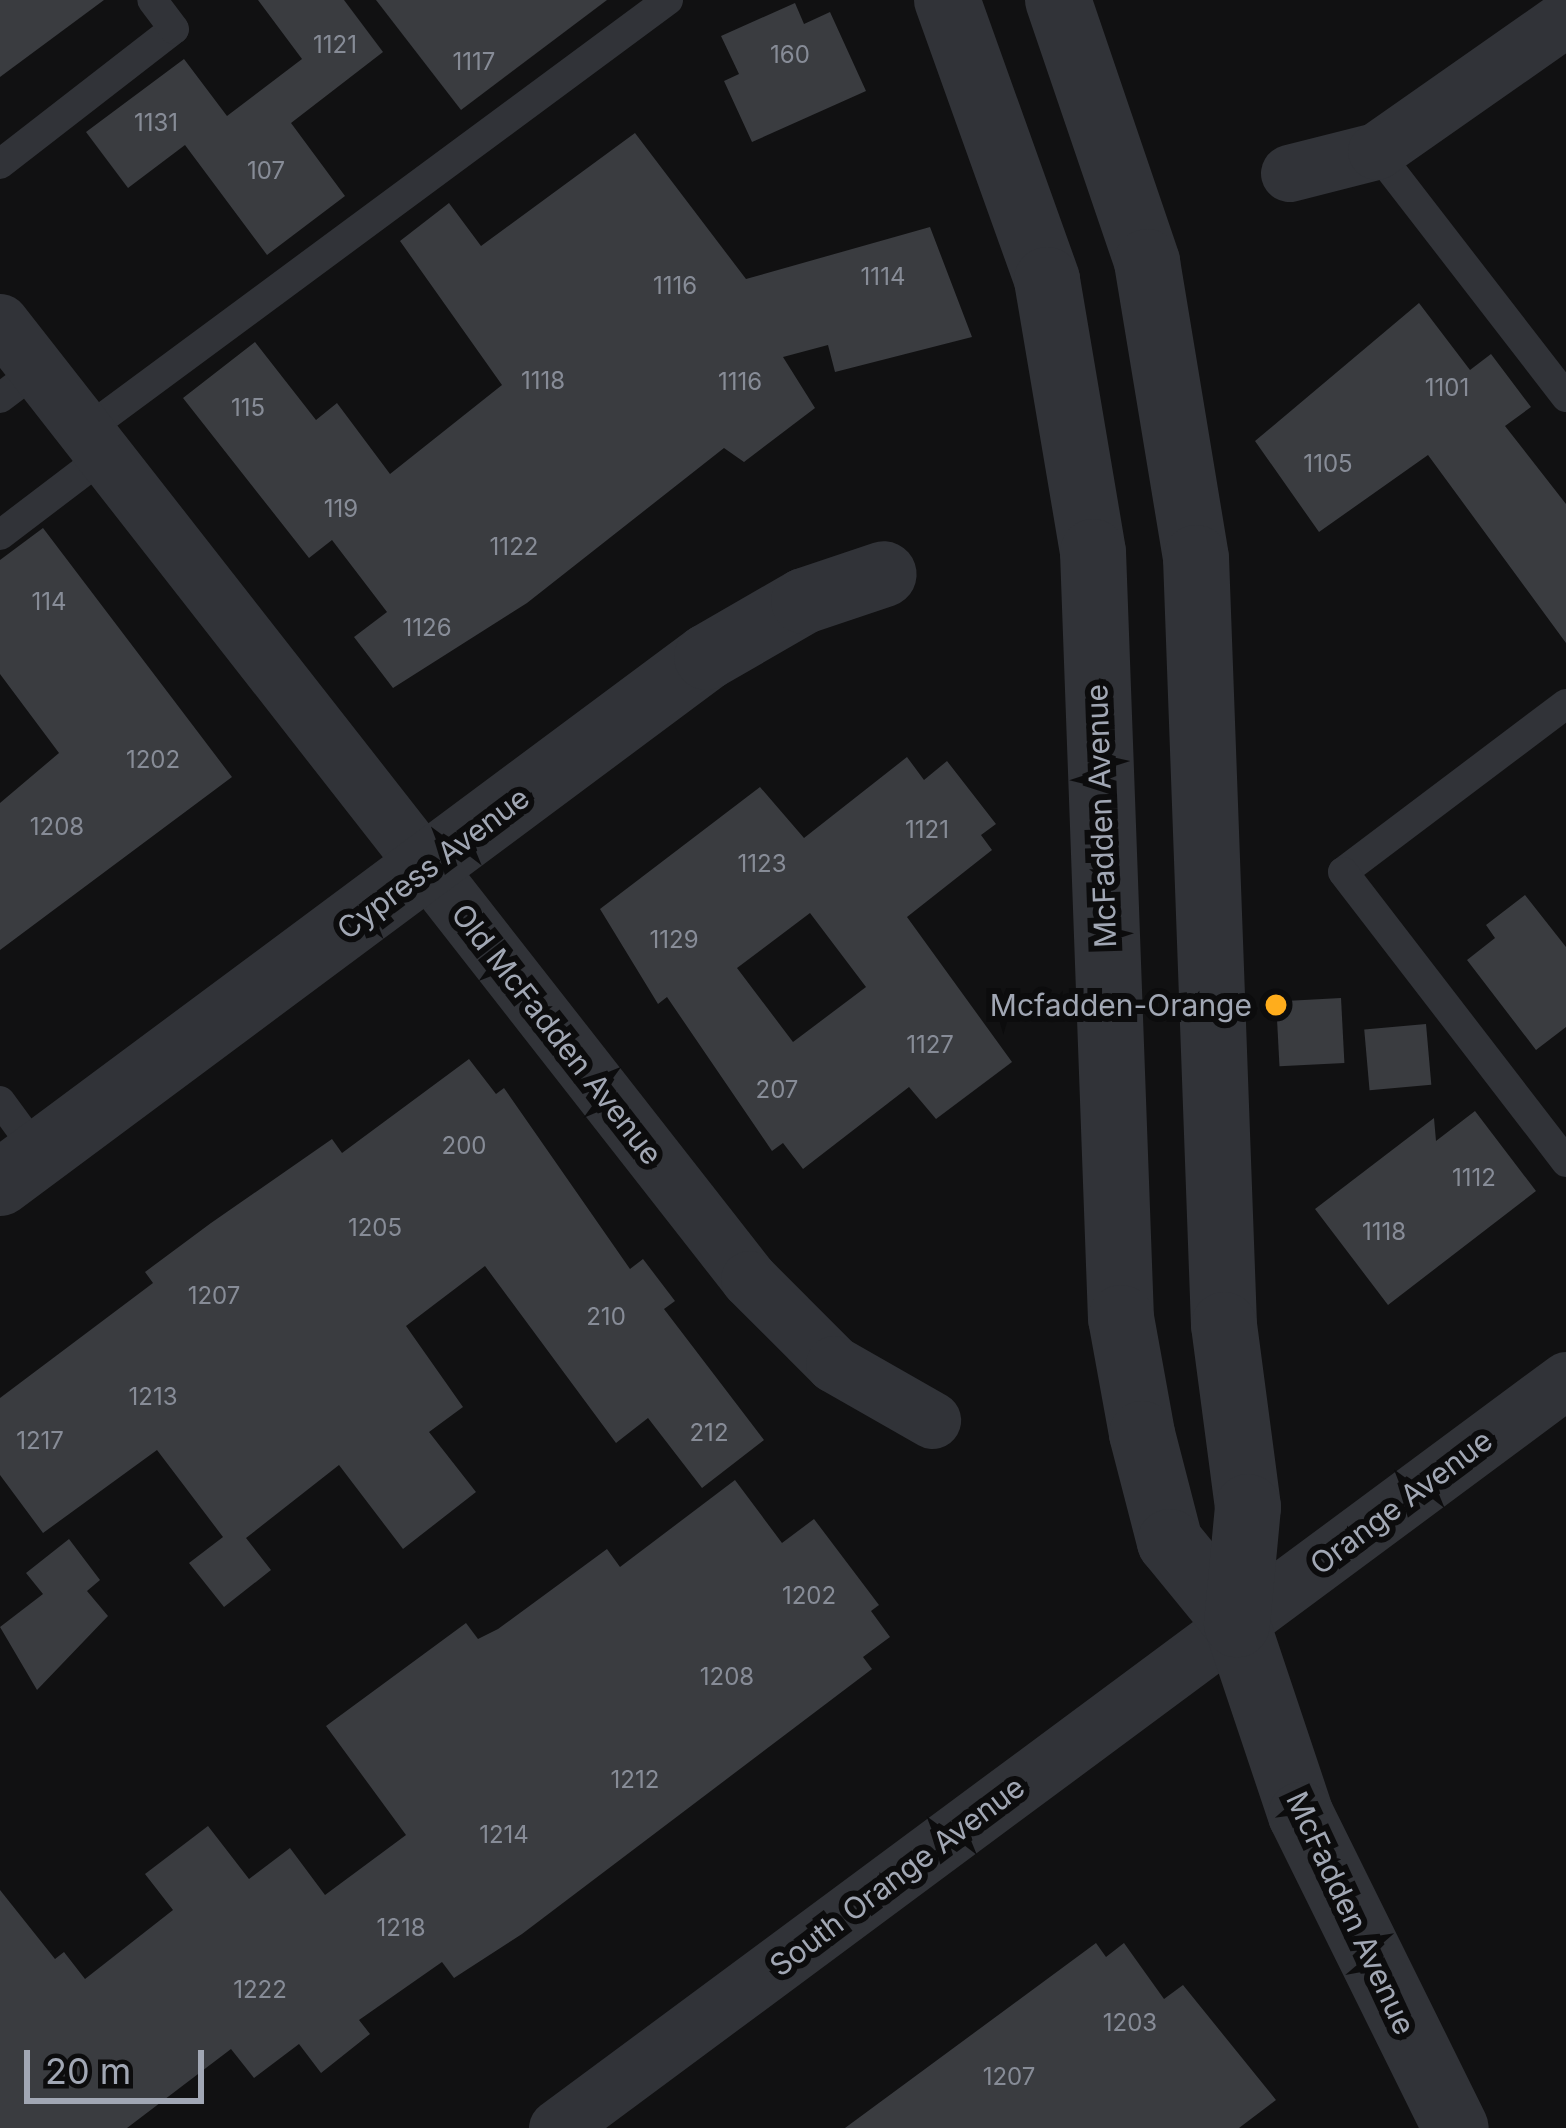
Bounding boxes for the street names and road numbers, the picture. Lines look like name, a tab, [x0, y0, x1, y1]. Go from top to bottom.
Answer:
street label: McFadden Avenue	[1078, 684, 1124, 948]
street label: Cypress Avenue	[330, 779, 536, 947]
street label: Old McFadden Avenue	[444, 897, 670, 1171]
street label: Orange Avenue	[1303, 1422, 1499, 1582]
street label: South Orange Avenue	[763, 1769, 1031, 1983]
street label: McFadden Avenue	[1279, 1786, 1423, 2040]

